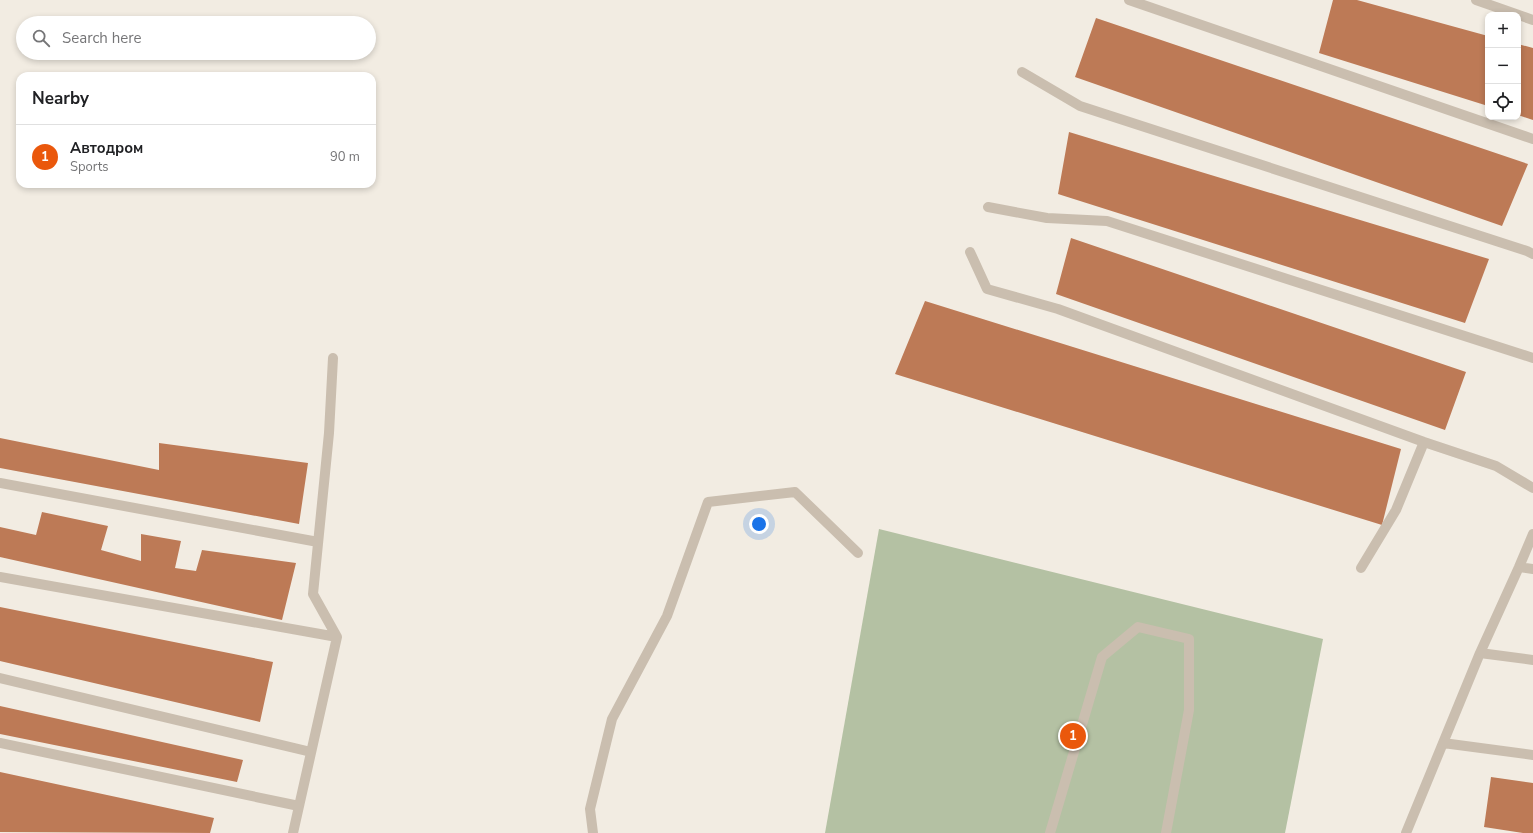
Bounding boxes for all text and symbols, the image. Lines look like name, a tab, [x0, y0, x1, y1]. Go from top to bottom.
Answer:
map controls	[1485, 12, 1521, 120]
button: +	[1485, 12, 1521, 48]
search box	[16, 16, 376, 60]
icon: search	[30, 27, 52, 49]
text: Search here	[62, 28, 142, 48]
button: −	[1485, 48, 1521, 84]
button: locate	[1485, 84, 1521, 120]
text: Nearby	[32, 87, 89, 110]
text: Автодром	[70, 138, 143, 158]
text: 1	[41, 148, 49, 166]
text: 90 m	[330, 148, 360, 166]
text: Sports	[70, 158, 109, 176]
your location	[749, 514, 769, 534]
pin: 1	[1060, 721, 1086, 751]

